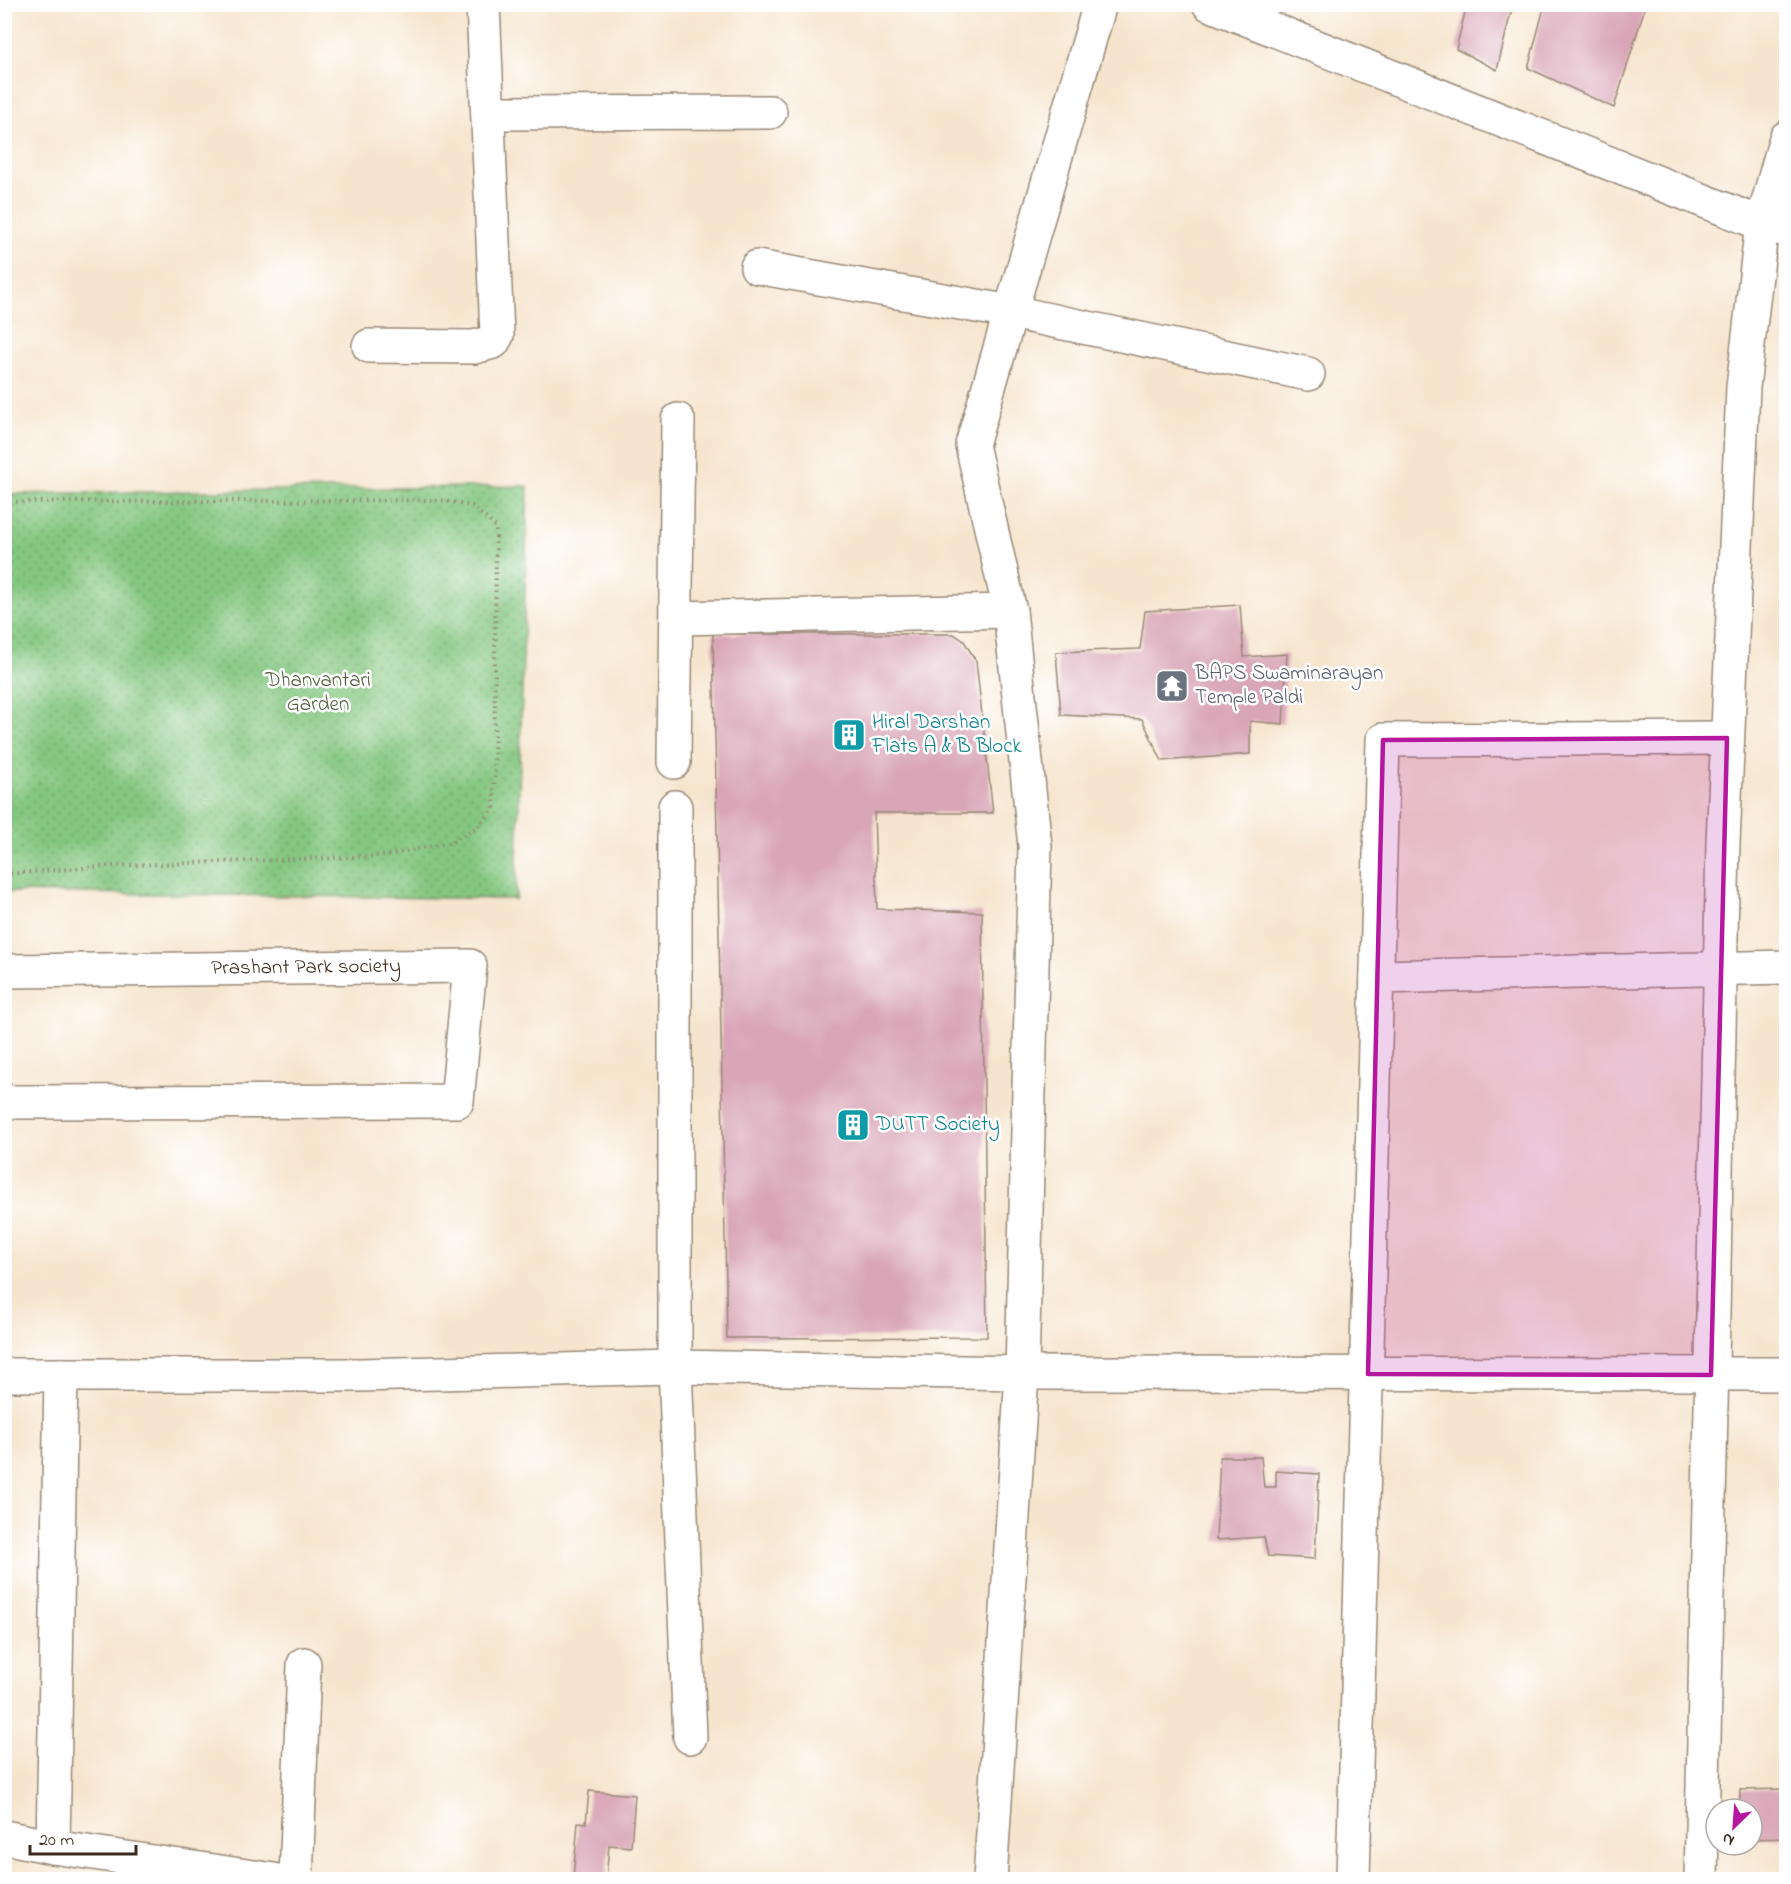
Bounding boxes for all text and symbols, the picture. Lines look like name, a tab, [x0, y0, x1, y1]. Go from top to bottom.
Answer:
place label: BAPS Swaminarayan Temple Paldi	[1194, 659, 1383, 713]
park label: Dhanvantari Garden	[264, 666, 371, 720]
temple icon: BAPS Swaminarayan Temple Paldi	[1154, 668, 1190, 704]
place label: Hiral Darshan Flats A & B Block	[871, 708, 1023, 762]
building icon: Hiral Darshan Flats A & B Block	[831, 717, 867, 753]
street label: Prashant Park society	[211, 952, 401, 984]
building icon: DUTT Society	[835, 1107, 871, 1143]
place label: DUTT Society	[875, 1110, 1000, 1142]
north arrow	[1704, 1797, 1764, 1857]
scale bar	[30, 1818, 136, 1856]
text: N	[1718, 1826, 1738, 1852]
text: 20 m	[39, 1828, 74, 1854]

